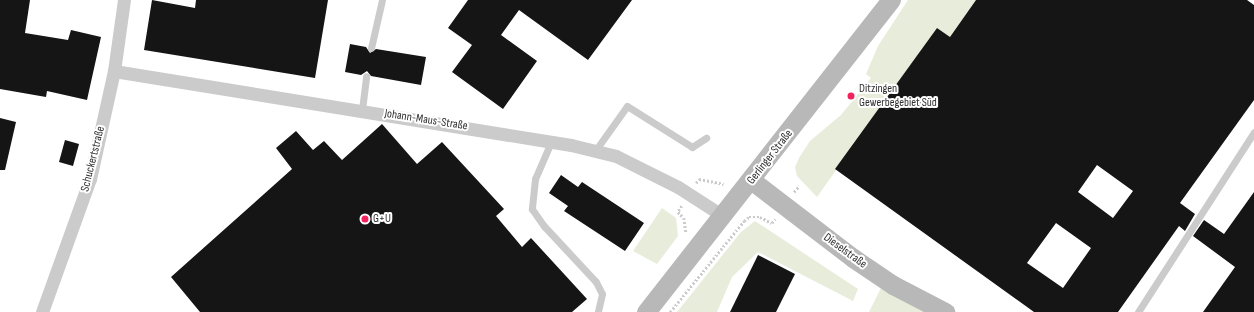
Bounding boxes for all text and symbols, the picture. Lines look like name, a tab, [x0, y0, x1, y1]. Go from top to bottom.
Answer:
place label: Ditzingen Gewerbegebiet Süd	[859, 82, 937, 110]
marker: Ditzingen Gewerbegebiet Süd	[846, 91, 856, 101]
street label: Johann-Maus-Straße	[383, 106, 469, 134]
street label: Schuckertstraße	[78, 125, 108, 193]
street label: Gerlinger Straße	[744, 127, 796, 187]
place label: G+U	[373, 212, 391, 226]
marker: G+U	[360, 214, 370, 224]
street label: Dieselstraße	[821, 230, 869, 272]

